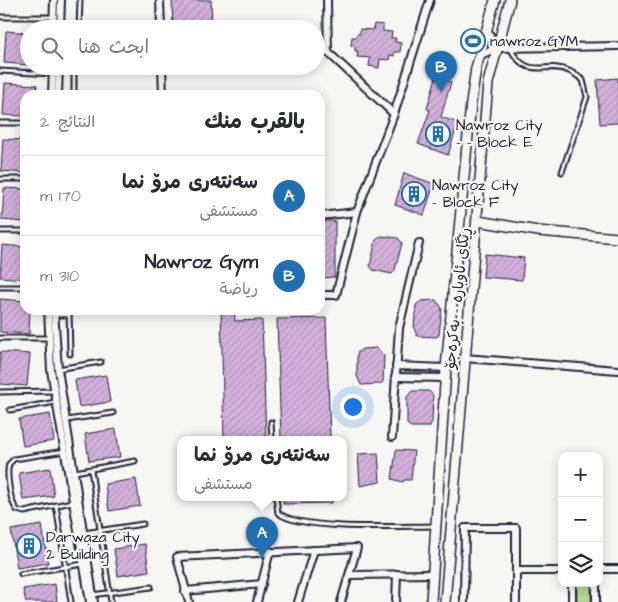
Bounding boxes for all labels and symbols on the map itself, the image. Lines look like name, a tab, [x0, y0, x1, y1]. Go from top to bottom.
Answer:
sports icon: nawroz GYM	[460, 28, 486, 54]
place label: nawroz GYM	[490, 31, 578, 52]
pin: B	[425, 51, 457, 92]
place label: Nawroz City - - Block E	[456, 115, 543, 153]
building icon: Nawroz City - - Block E	[425, 121, 451, 147]
place label: Nawroz City - Block F	[432, 175, 519, 213]
building icon: Nawroz City - Block F	[401, 181, 427, 207]
street label: ڕێگای ئاوبارە - بەکرەجۆ	[440, 226, 477, 371]
your location	[340, 394, 366, 420]
pin: A	[246, 517, 278, 558]
place label: Darwaza City 2 Building	[46, 527, 140, 566]
building icon: Darwaza City 2 Building	[16, 533, 42, 559]

